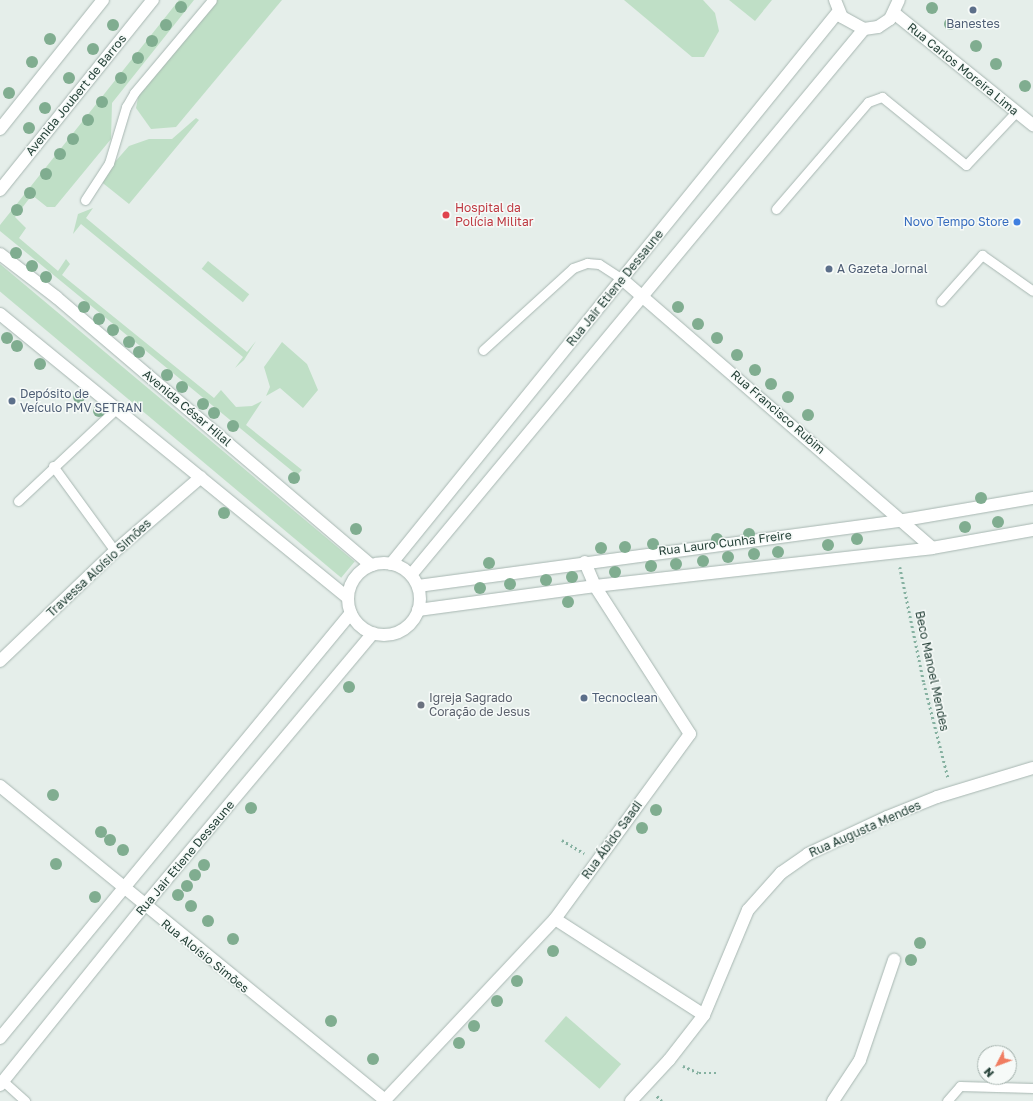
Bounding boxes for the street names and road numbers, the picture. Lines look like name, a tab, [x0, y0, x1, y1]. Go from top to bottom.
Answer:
street label: Rua Carlos Moreira Lima	[904, 20, 1022, 118]
street label: Avenida Joubert de Barros	[23, 32, 129, 158]
street label: Rua Jair Etiene Dessaune	[564, 227, 666, 349]
street label: Avenida César Hilal	[140, 367, 234, 449]
street label: Rua Francisco Rubim	[728, 367, 828, 457]
street label: Travessa Aloísio Simões	[44, 516, 154, 620]
street label: Rua Lauro Cunha Freire	[658, 528, 792, 558]
street label: Beco Manoel Mendes	[912, 610, 952, 732]
street label: Rua Jair Etiene Dessaune	[133, 798, 237, 918]
street label: Rua Ábido Saadi	[579, 798, 645, 882]
street label: Rua Augusta Mendes	[807, 798, 923, 860]
street label: Rua Aloísio Simões	[158, 916, 252, 996]

